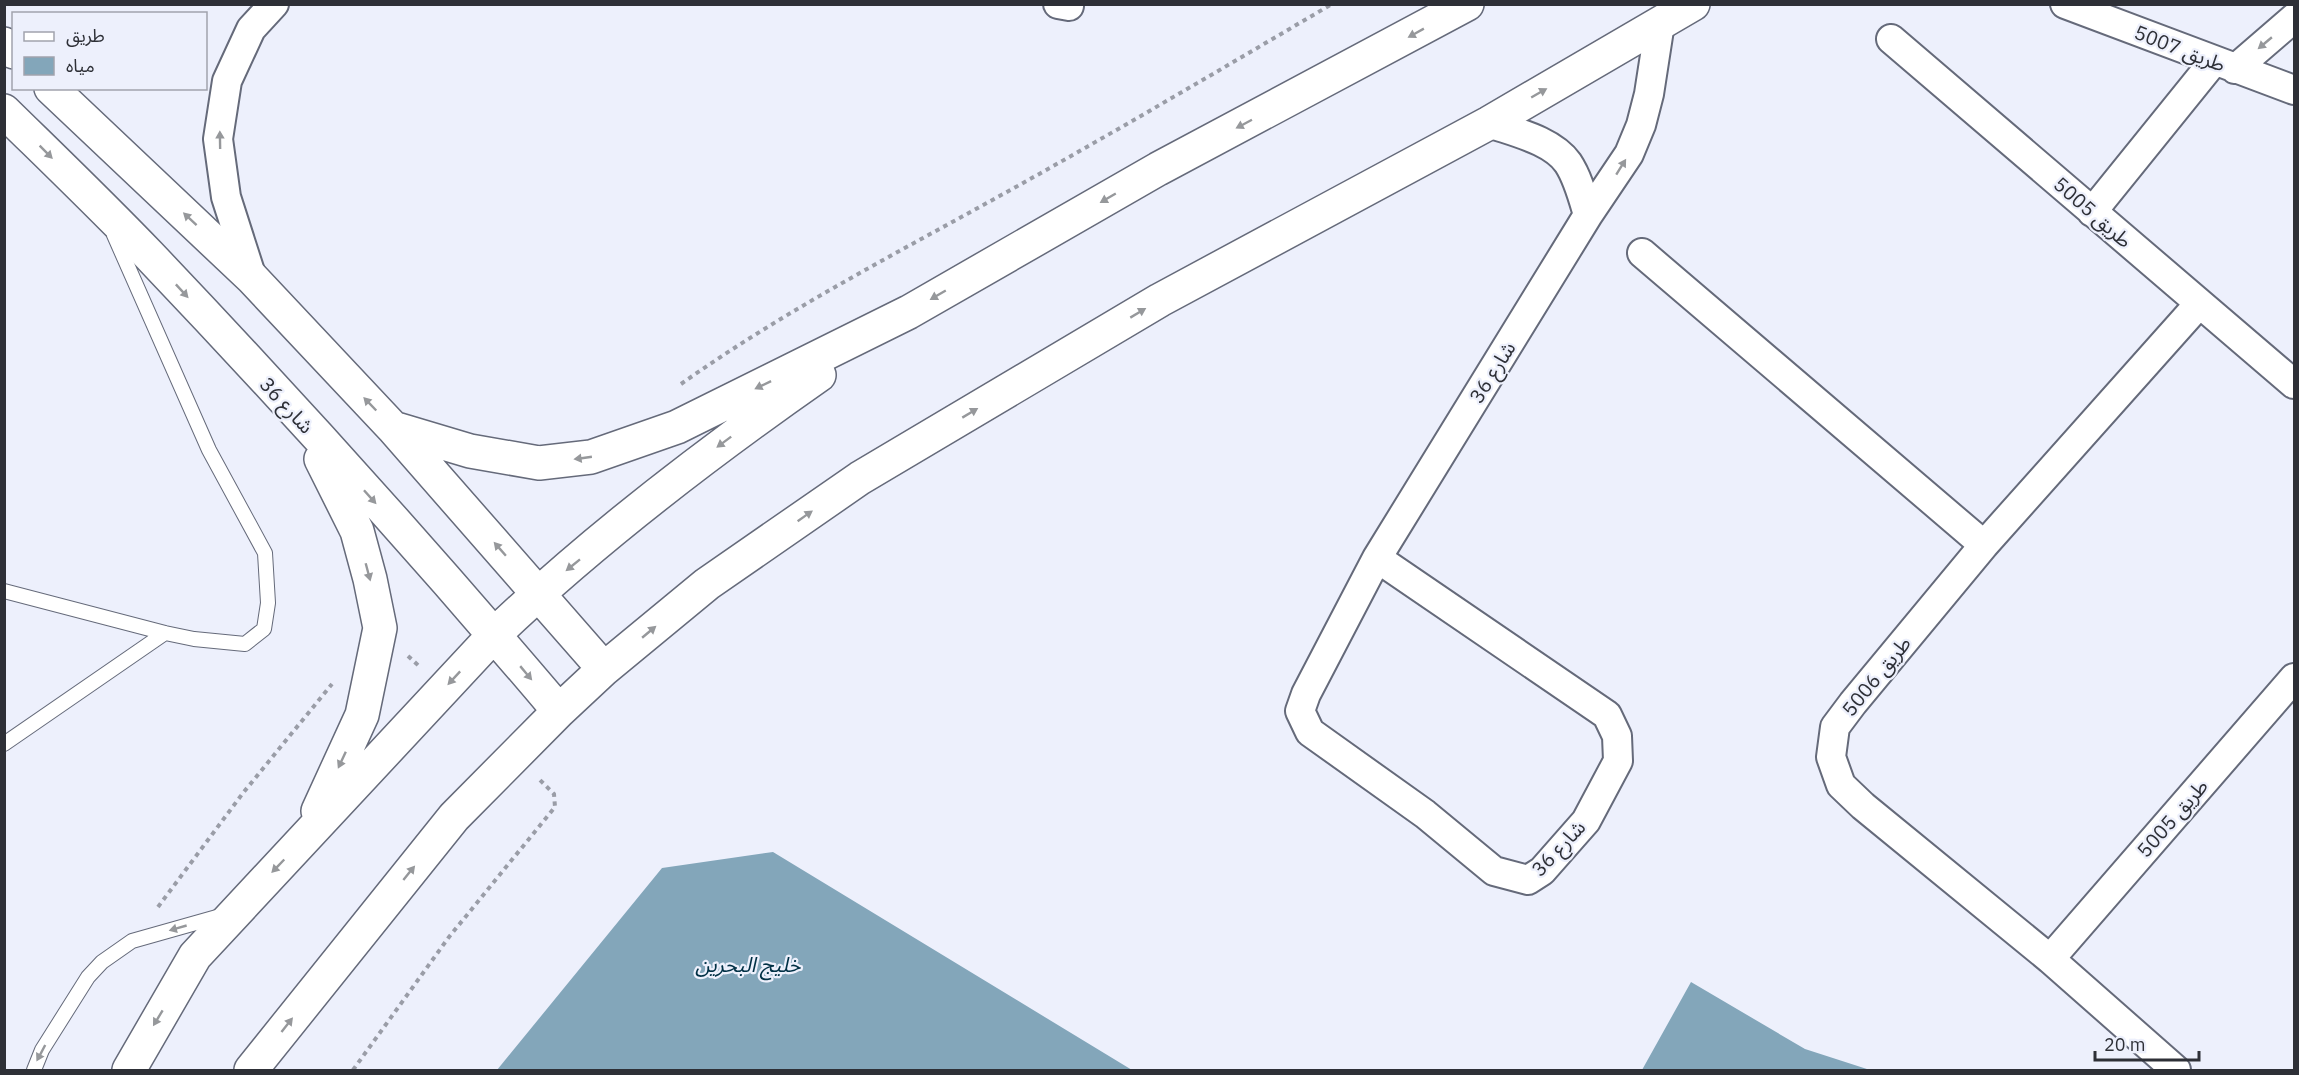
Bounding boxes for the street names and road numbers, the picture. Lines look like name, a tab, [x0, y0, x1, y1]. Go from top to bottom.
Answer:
street label: طريق 5007	[2130, 18, 2230, 78]
street label: طريق 5005	[2048, 170, 2138, 254]
street label: شارع 36	[1463, 336, 1523, 409]
street label: شارع 36	[253, 371, 320, 440]
street label: طريق 5006	[1835, 630, 1917, 722]
street label: طريق 5005	[2130, 773, 2214, 863]
street label: شارع 36	[1525, 814, 1592, 883]

